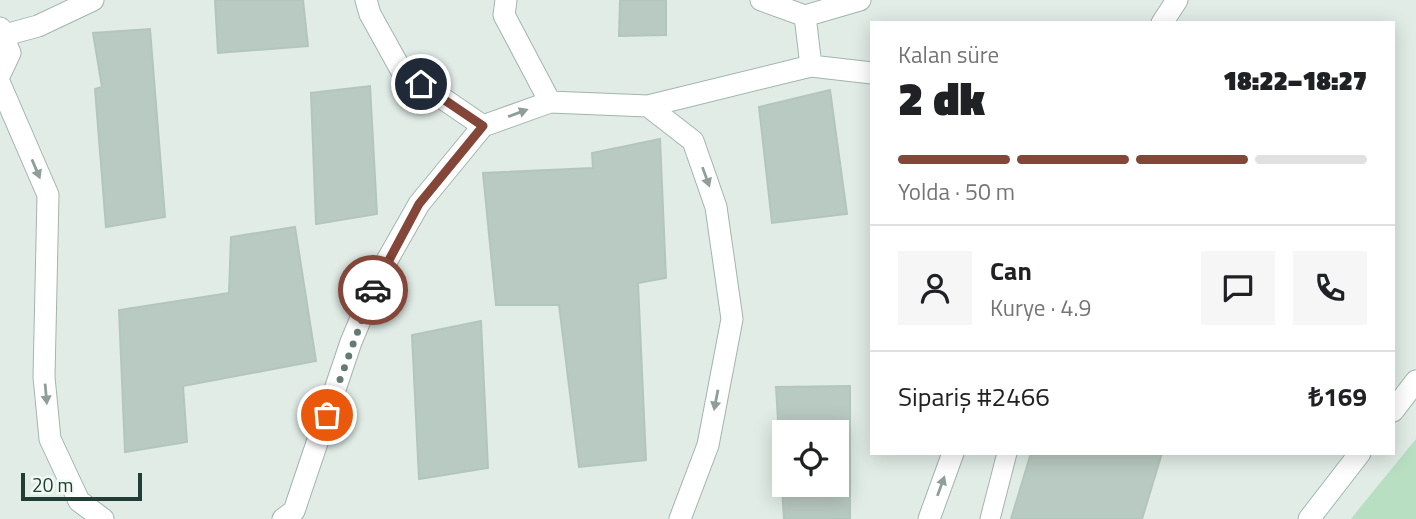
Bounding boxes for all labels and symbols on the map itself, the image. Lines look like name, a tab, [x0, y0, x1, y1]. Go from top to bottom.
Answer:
pin	[391, 54, 451, 114]
one-way arrow	[507, 107, 528, 118]
one-way arrow	[31, 159, 42, 180]
one-way arrow	[701, 166, 712, 187]
courier	[338, 255, 408, 325]
one-way arrow	[40, 383, 51, 405]
pin	[297, 385, 357, 445]
one-way arrow	[710, 389, 721, 411]
scale bar	[21, 470, 142, 502]
one-way arrow	[936, 475, 947, 496]

